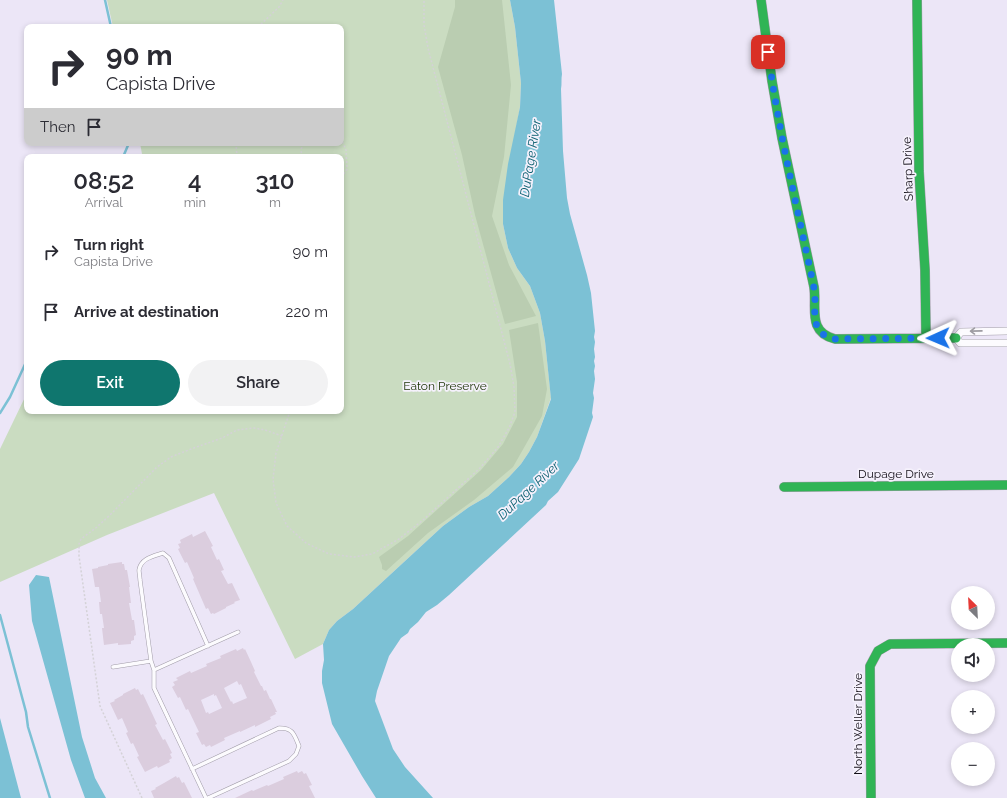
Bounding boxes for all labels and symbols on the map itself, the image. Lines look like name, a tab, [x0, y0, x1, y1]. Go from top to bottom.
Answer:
pin	[751, 35, 785, 69]
water label: DuPage River	[517, 118, 544, 198]
street label: Sharp Drive	[900, 137, 916, 201]
position arrow	[917, 317, 959, 359]
one-way arrow	[970, 328, 983, 335]
park label: Eaton Preserve	[403, 379, 487, 393]
water label: DuPage River	[495, 458, 562, 523]
street label: Dupage Drive	[858, 467, 934, 481]
north arrow	[951, 586, 995, 630]
street label: North Weller Drive	[851, 673, 865, 775]

